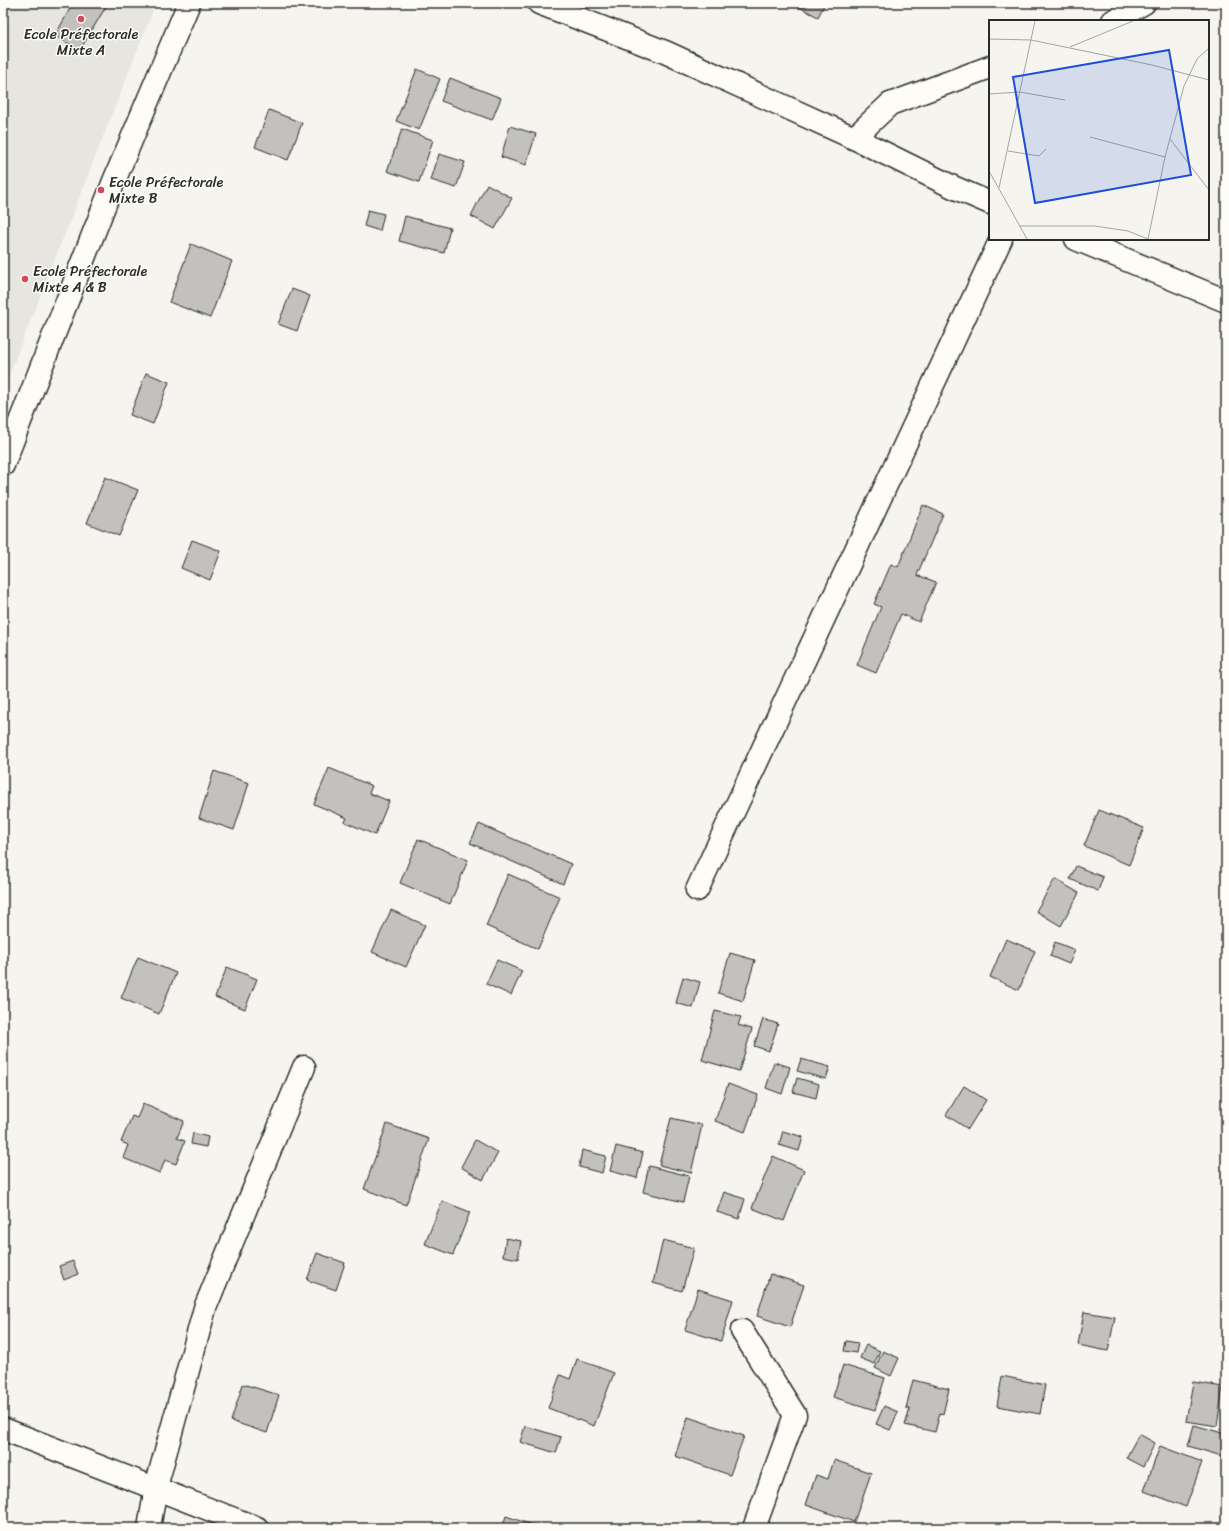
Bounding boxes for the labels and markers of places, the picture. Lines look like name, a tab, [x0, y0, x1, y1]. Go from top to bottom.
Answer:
marker: Ecole Préfectorale Mixte A	[76, 14, 86, 24]
place label: Ecole Préfectorale Mixte A	[24, 22, 138, 63]
place label: Ecole Préfectorale Mixte B	[109, 170, 224, 211]
marker: Ecole Préfectorale Mixte B	[96, 185, 106, 195]
place label: Ecole Préfectorale Mixte A & B	[33, 259, 148, 300]
marker: Ecole Préfectorale Mixte A & B	[20, 274, 30, 284]

